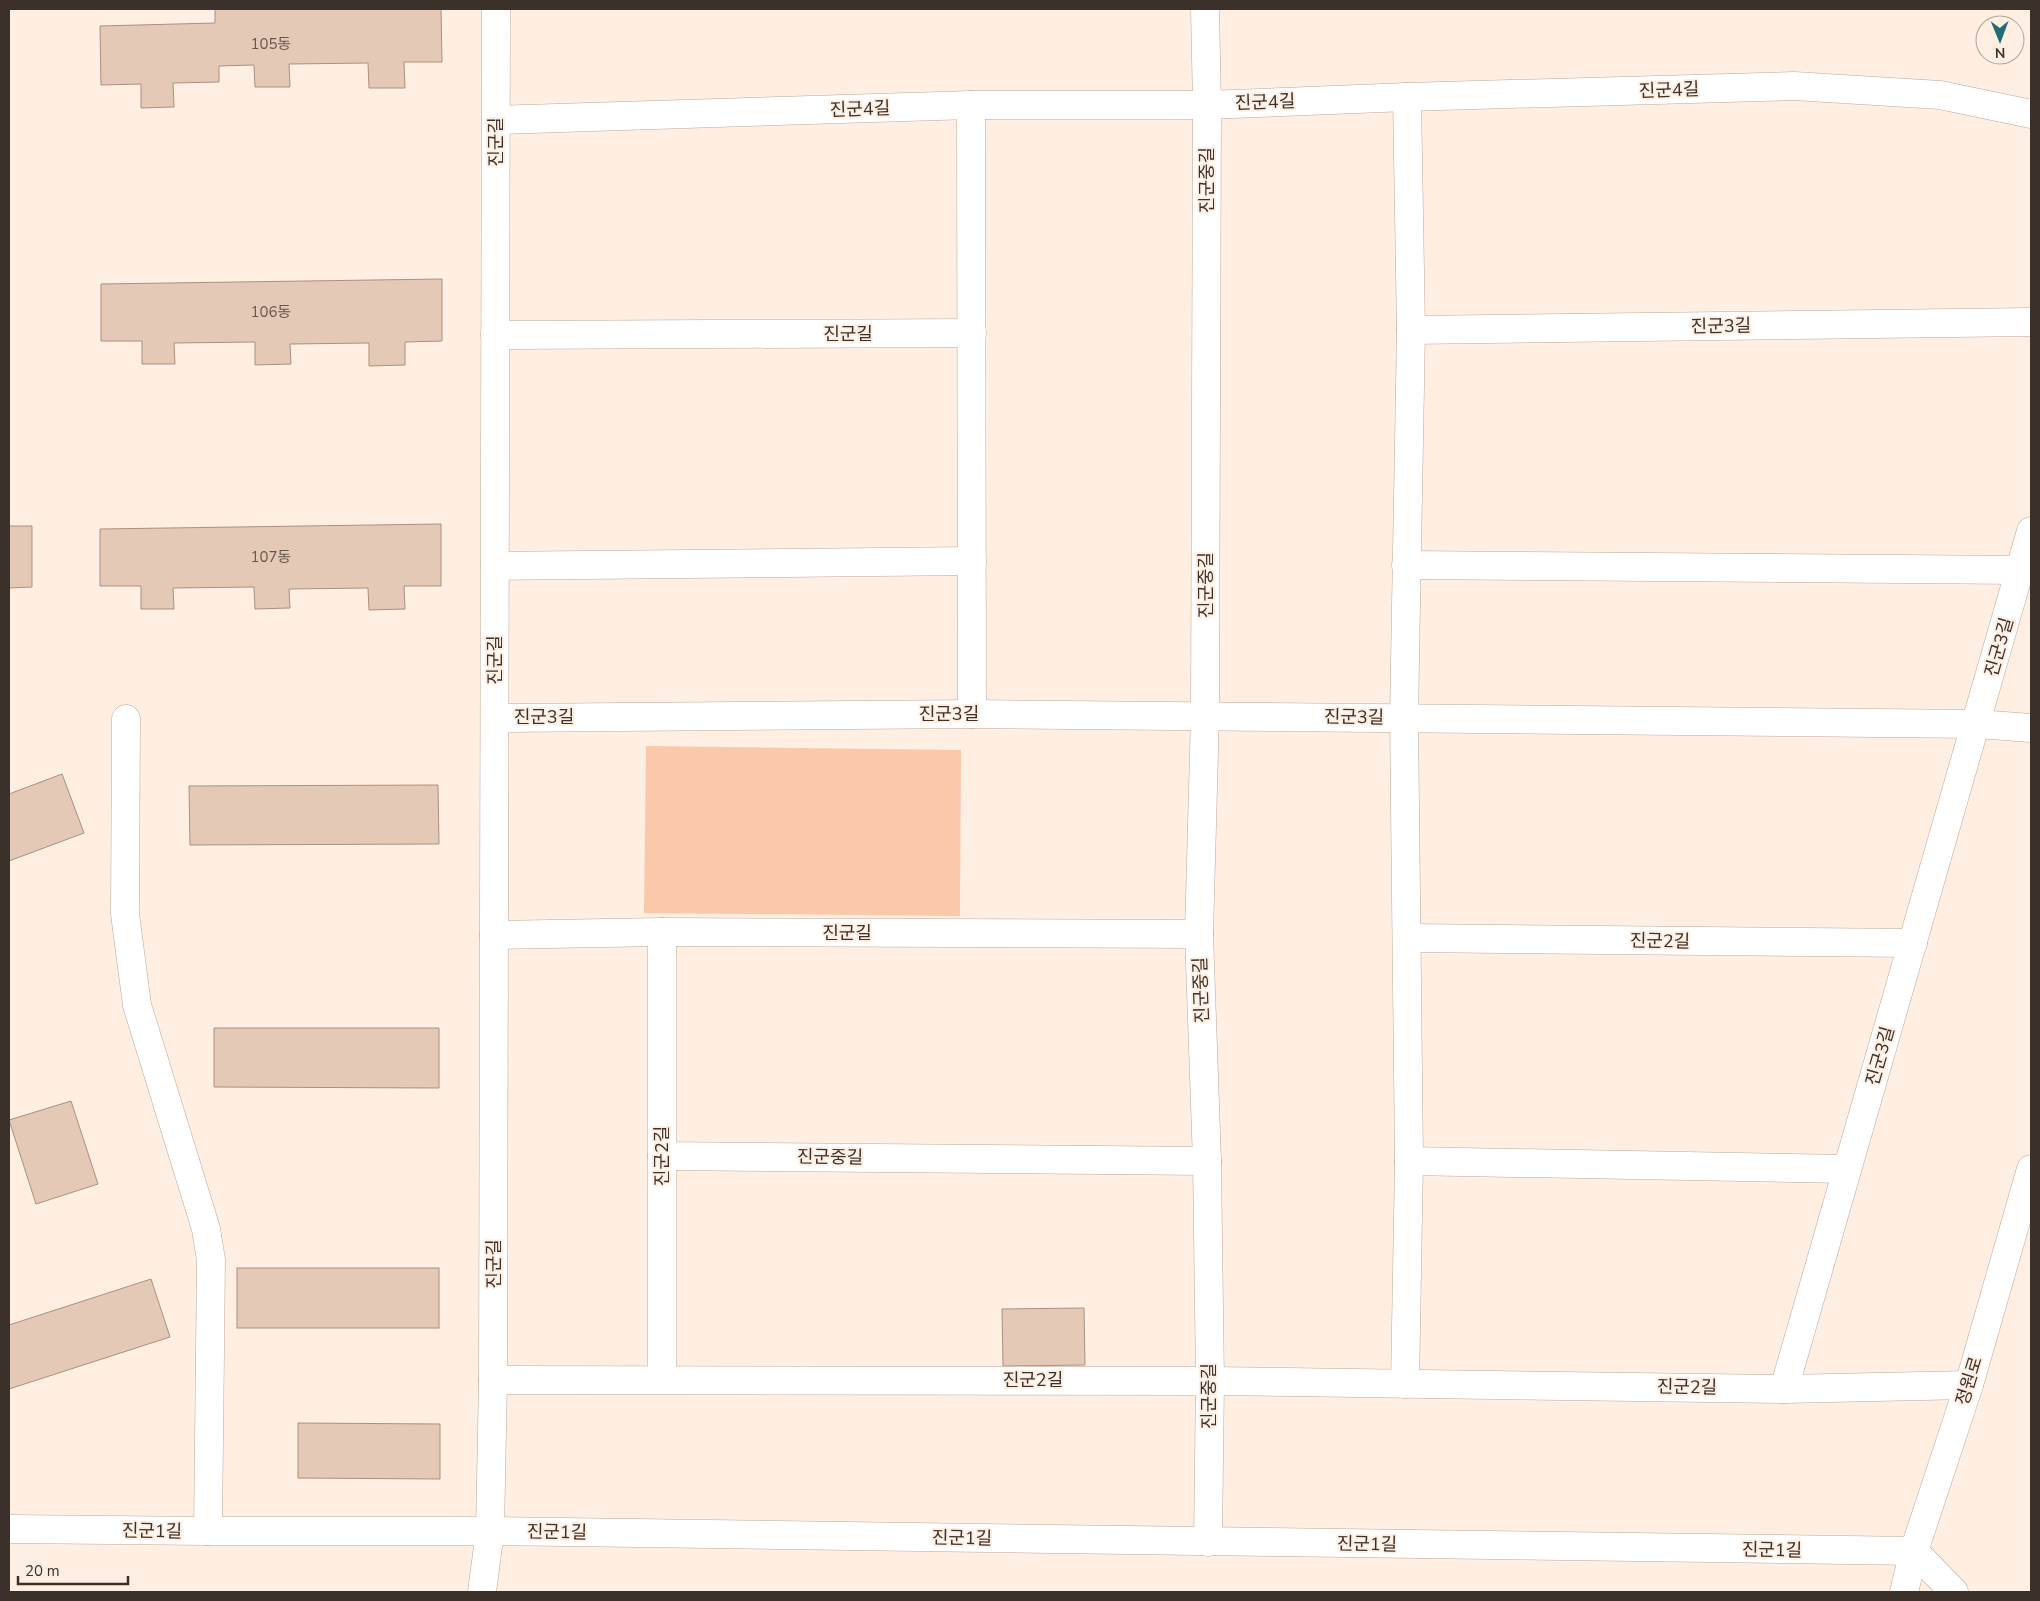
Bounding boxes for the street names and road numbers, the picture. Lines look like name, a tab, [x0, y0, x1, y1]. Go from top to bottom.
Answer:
street label: 진군4길	[1638, 77, 1700, 103]
street label: 진군4길	[1234, 89, 1296, 115]
street label: 진군4길	[829, 96, 891, 122]
street label: 진군길	[484, 117, 508, 167]
street label: 진군중길	[1195, 147, 1219, 213]
street label: 진군3길	[1691, 313, 1751, 339]
street label: 진군길	[823, 322, 873, 346]
street label: 진군중길	[1194, 552, 1218, 618]
street label: 진군3길	[1979, 615, 2019, 679]
street label: 진군길	[483, 635, 507, 685]
street label: 진군3길	[919, 702, 979, 726]
street label: 진군3길	[1324, 704, 1384, 730]
street label: 진군3길	[514, 705, 574, 729]
street label: 진군길	[822, 921, 872, 945]
street label: 진군2길	[1630, 928, 1690, 954]
street label: 진군중길	[1188, 956, 1214, 1024]
street label: 진군3길	[1860, 1024, 1900, 1088]
street label: 진군2길	[650, 1126, 674, 1186]
street label: 진군중길	[797, 1144, 863, 1170]
street label: 진군길	[482, 1239, 506, 1289]
street label: 정원로	[1950, 1354, 1988, 1408]
street label: 진군중길	[1197, 1363, 1221, 1429]
street label: 진군2길	[1003, 1368, 1063, 1392]
street label: 진군2길	[1657, 1374, 1717, 1400]
street label: 진군1길	[122, 1518, 182, 1544]
street label: 진군1길	[527, 1519, 587, 1545]
street label: 진군1길	[932, 1525, 992, 1551]
street label: 진군1길	[1337, 1531, 1397, 1557]
street label: 진군1길	[1742, 1537, 1802, 1563]

